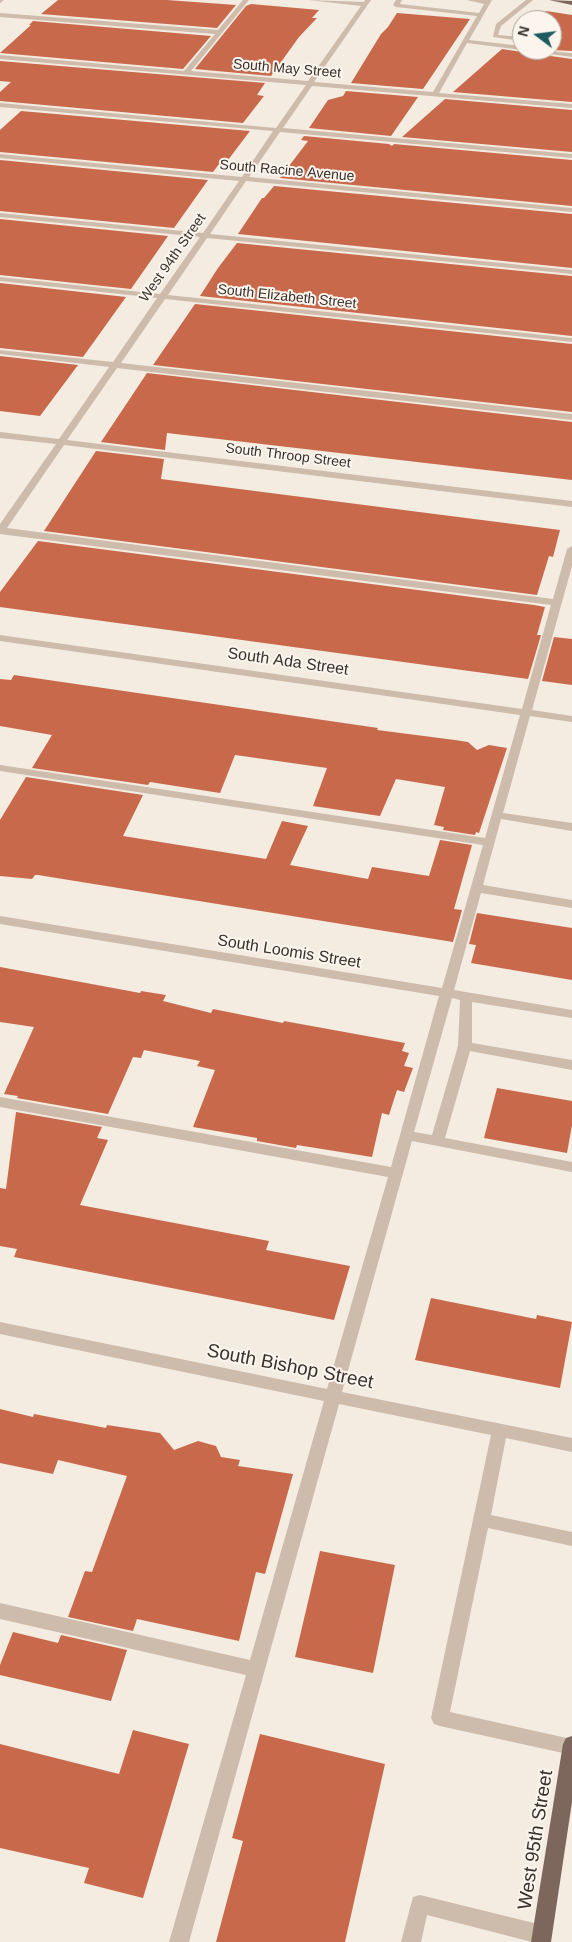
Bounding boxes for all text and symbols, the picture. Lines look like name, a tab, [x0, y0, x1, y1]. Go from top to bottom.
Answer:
north arrow	[512, 10, 562, 60]
text: N	[514, 24, 533, 38]
street label: South May Street	[232, 56, 342, 82]
street label: South Racine Avenue	[219, 157, 355, 185]
street label: West 94th Street	[136, 211, 210, 305]
street label: South Elizabeth Street	[217, 281, 357, 313]
street label: South Throop Street	[224, 440, 352, 472]
street label: South Ada Street	[226, 644, 350, 680]
street label: South Loomis Street	[216, 931, 362, 973]
street label: South Bishop Street	[205, 1340, 375, 1394]
street label: West 95th Street	[514, 1769, 558, 1911]

